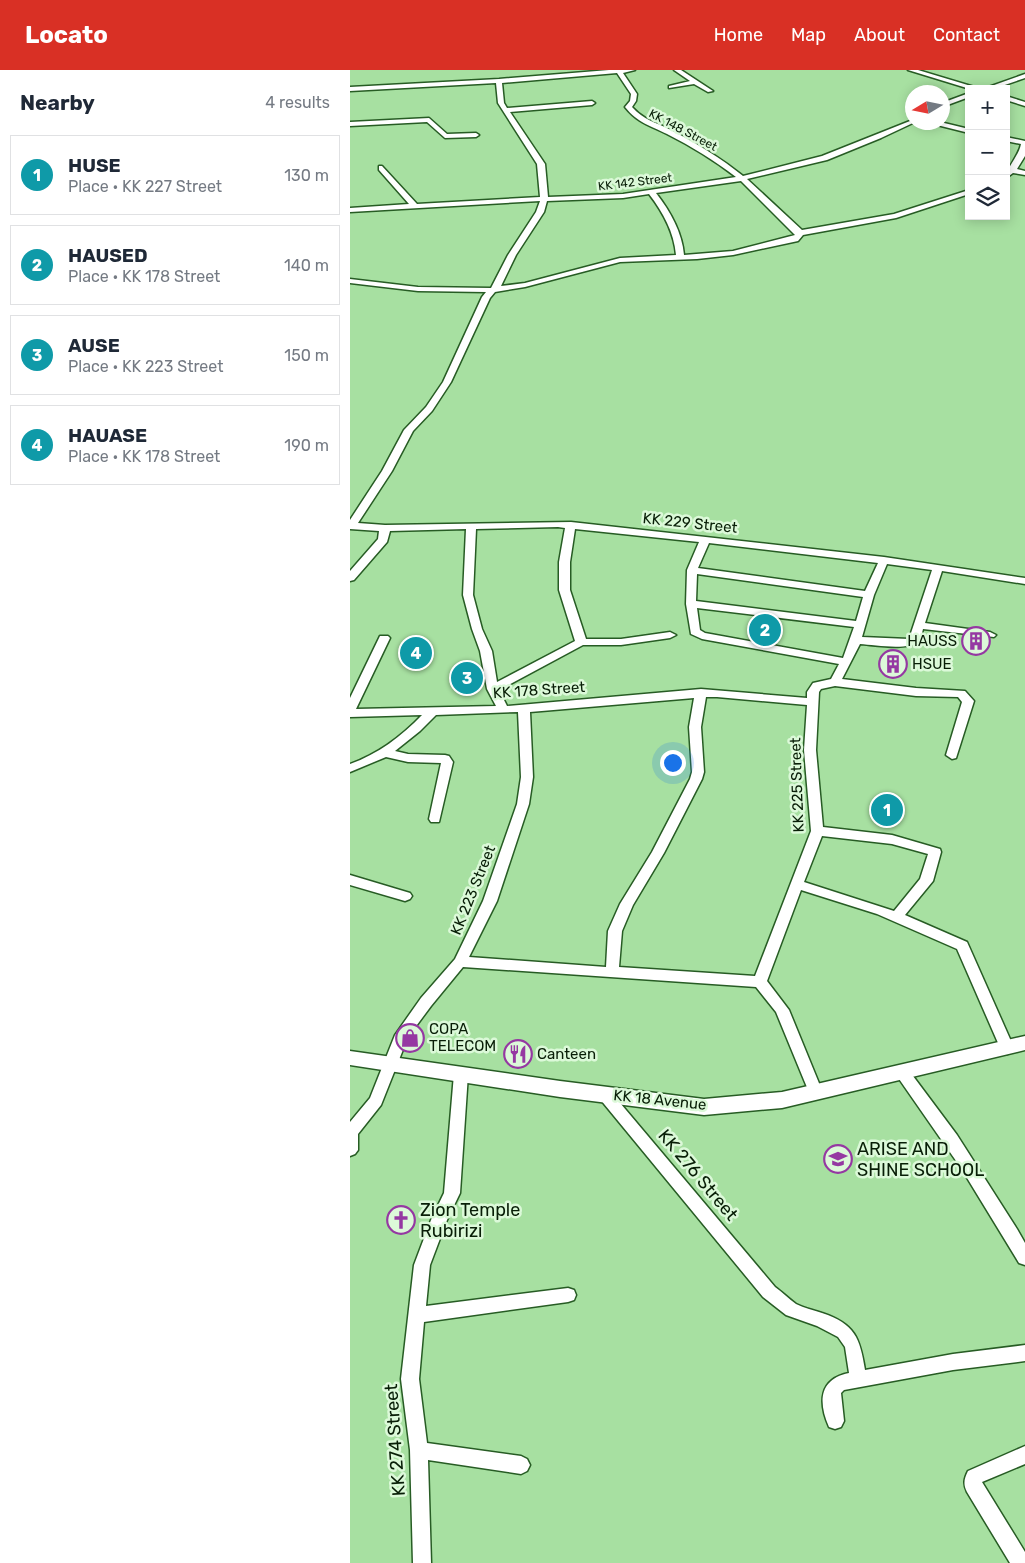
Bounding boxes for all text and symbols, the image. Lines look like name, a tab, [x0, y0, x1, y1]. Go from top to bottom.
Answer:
text: Locato	[25, 21, 108, 49]
text: Home	[714, 24, 763, 46]
text: Map	[791, 24, 826, 46]
text: About	[854, 24, 905, 46]
text: Contact	[933, 24, 1000, 46]
north arrow	[905, 85, 950, 130]
map controls	[965, 85, 1010, 220]
button: +	[965, 85, 1010, 130]
text: Nearby	[20, 90, 95, 115]
text: 4 results	[265, 93, 330, 112]
street label: KK 148 Street	[647, 106, 720, 154]
button: −	[965, 130, 1010, 175]
text: HUSE	[68, 154, 121, 177]
text: 1	[33, 166, 41, 185]
text: 130 m	[284, 166, 329, 185]
street label: KK 142 Street	[597, 170, 673, 193]
button: layers	[965, 175, 1010, 220]
text: Place · KK 227 Street	[68, 177, 222, 196]
text: HAUSED	[68, 244, 148, 267]
text: 2	[32, 256, 42, 275]
text: 140 m	[284, 256, 329, 275]
text: Place · KK 178 Street	[68, 267, 220, 286]
text: AUSE	[68, 334, 120, 357]
text: 3	[32, 346, 42, 365]
text: 150 m	[284, 346, 329, 365]
text: Place · KK 223 Street	[68, 357, 223, 376]
text: HAUASE	[68, 424, 147, 447]
text: 4	[32, 436, 42, 455]
text: 190 m	[284, 436, 329, 455]
text: Place · KK 178 Street	[68, 447, 220, 466]
street label: KK 229 Street	[642, 509, 738, 537]
pin: 2	[749, 611, 781, 649]
building icon: HAUSS	[961, 626, 991, 656]
place label: HAUSS	[907, 632, 957, 650]
pin: 4	[400, 634, 432, 672]
building icon: HSUE	[878, 649, 908, 679]
place label: HSUE	[912, 655, 952, 673]
pin: 3	[451, 659, 483, 697]
street label: KK 178 Street	[492, 678, 586, 702]
street label: KK 225 Street	[786, 737, 808, 833]
your location	[660, 750, 686, 776]
pin: 1	[871, 791, 903, 829]
street label: KK 223 Street	[447, 842, 499, 938]
place label: COPA TELECOM	[429, 1020, 496, 1055]
shop icon: COPA TELECOM	[395, 1023, 425, 1053]
restaurant icon: Canteen	[503, 1039, 533, 1069]
place label: Canteen	[537, 1045, 596, 1063]
street label: KK 18 Avenue	[613, 1086, 707, 1114]
street label: KK 276 Street	[653, 1125, 743, 1225]
place label: ARISE AND SHINE SCHOOL	[857, 1138, 984, 1181]
school or university icon: ARISE AND SHINE SCHOOL	[823, 1144, 853, 1174]
place label: Zion Temple Rubirizi	[420, 1199, 520, 1242]
church icon: Zion Temple Rubirizi	[386, 1205, 416, 1235]
street label: KK 274 Street	[380, 1383, 410, 1497]

